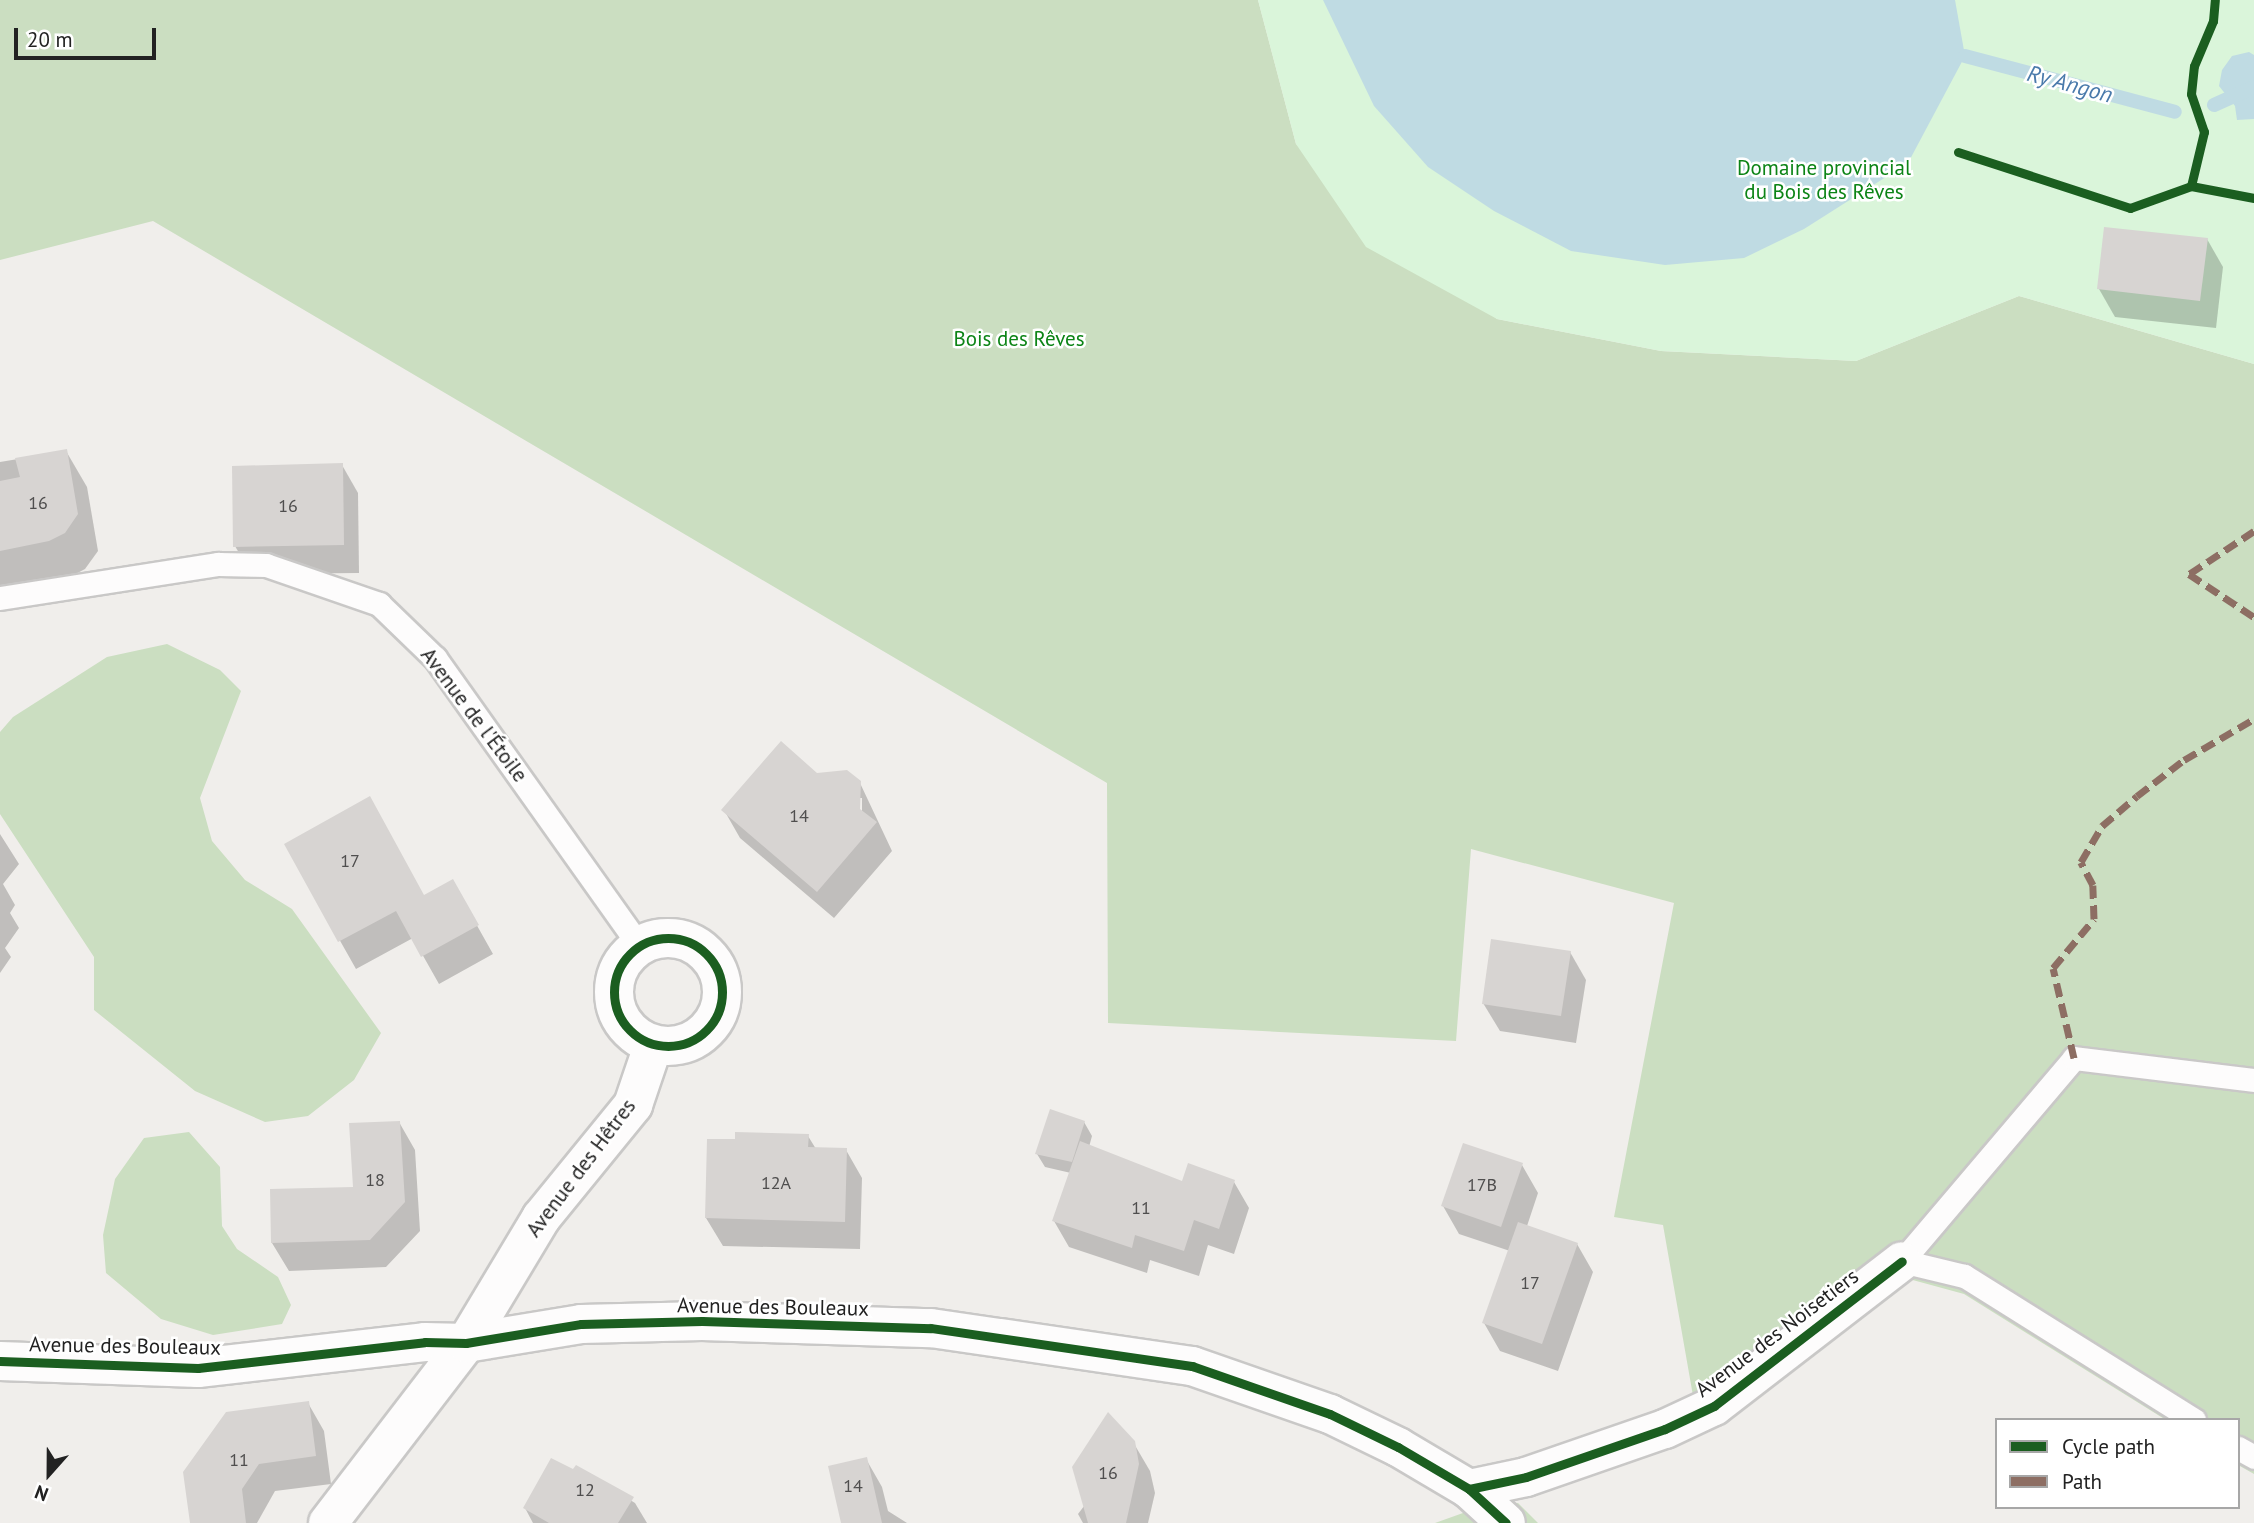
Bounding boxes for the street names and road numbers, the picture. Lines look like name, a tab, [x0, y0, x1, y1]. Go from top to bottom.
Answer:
street label: Avenue de l'Étoile	[415, 643, 533, 787]
street label: Avenue des Hêtres	[521, 1094, 641, 1242]
street label: Avenue des Noisetiers	[1691, 1264, 1863, 1402]
street label: Avenue des Bouleaux	[677, 1293, 869, 1321]
street label: Avenue des Bouleaux	[29, 1332, 221, 1360]

